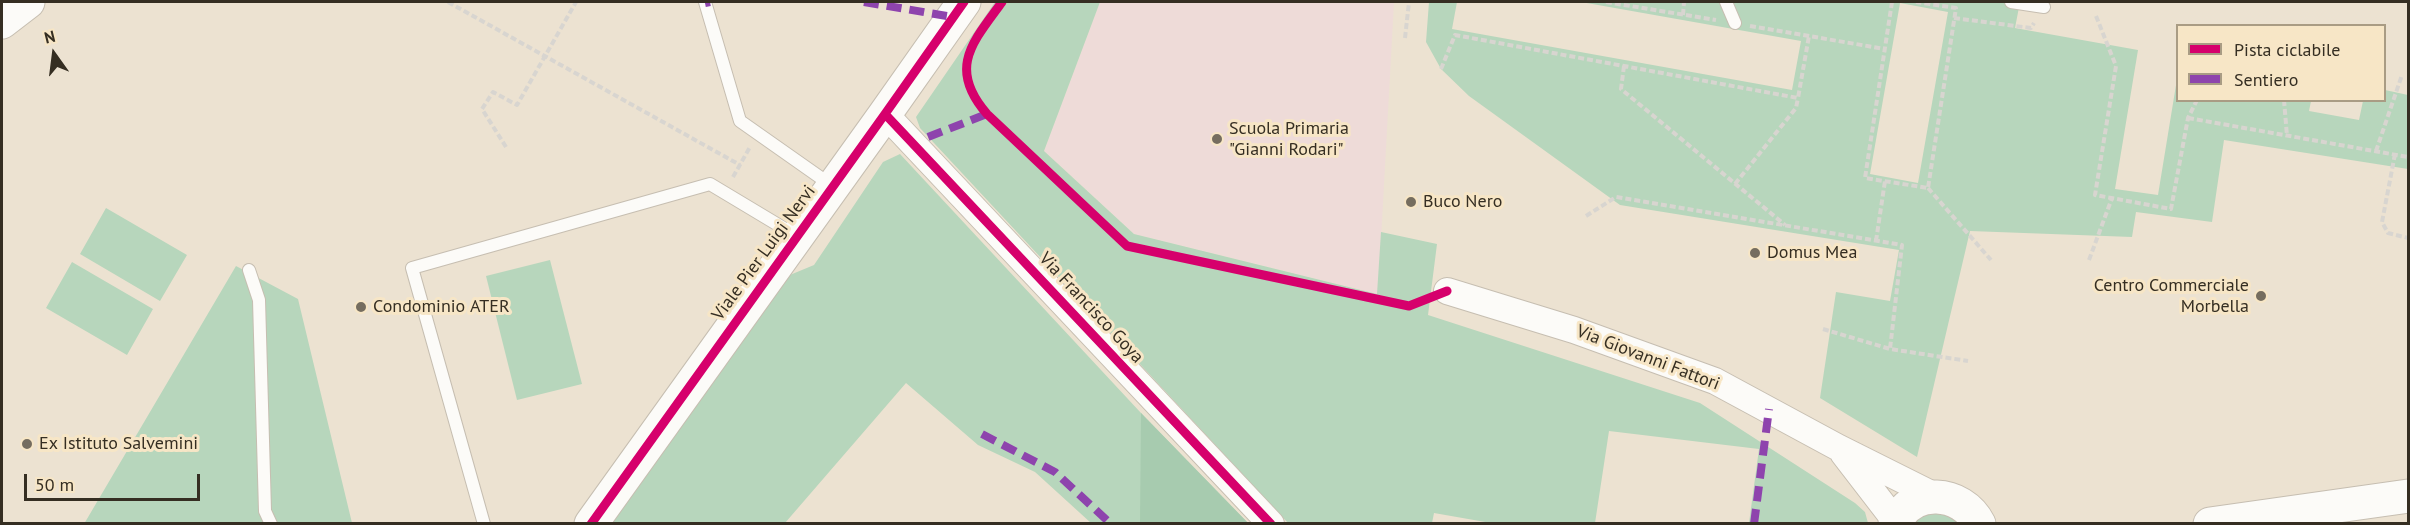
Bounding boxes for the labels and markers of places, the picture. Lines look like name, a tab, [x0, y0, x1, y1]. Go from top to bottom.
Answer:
place label: Scuola Primaria "Gianni Rodari"	[1229, 118, 1349, 160]
marker: Scuola Primaria "Gianni Rodari"	[1210, 132, 1224, 146]
place label: Buco Nero	[1423, 191, 1502, 213]
marker: Buco Nero	[1404, 195, 1418, 209]
place label: Domus Mea	[1767, 242, 1857, 264]
marker: Domus Mea	[1748, 246, 1762, 260]
place label: Centro Commerciale Morbella	[2094, 275, 2249, 318]
marker: Centro Commerciale Morbella	[2254, 289, 2268, 303]
place label: Condominio ATER	[373, 296, 510, 318]
marker: Condominio ATER	[354, 300, 368, 314]
place label: Ex Istituto Salvemini	[39, 433, 198, 455]
marker: Ex Istituto Salvemini	[20, 437, 34, 451]

